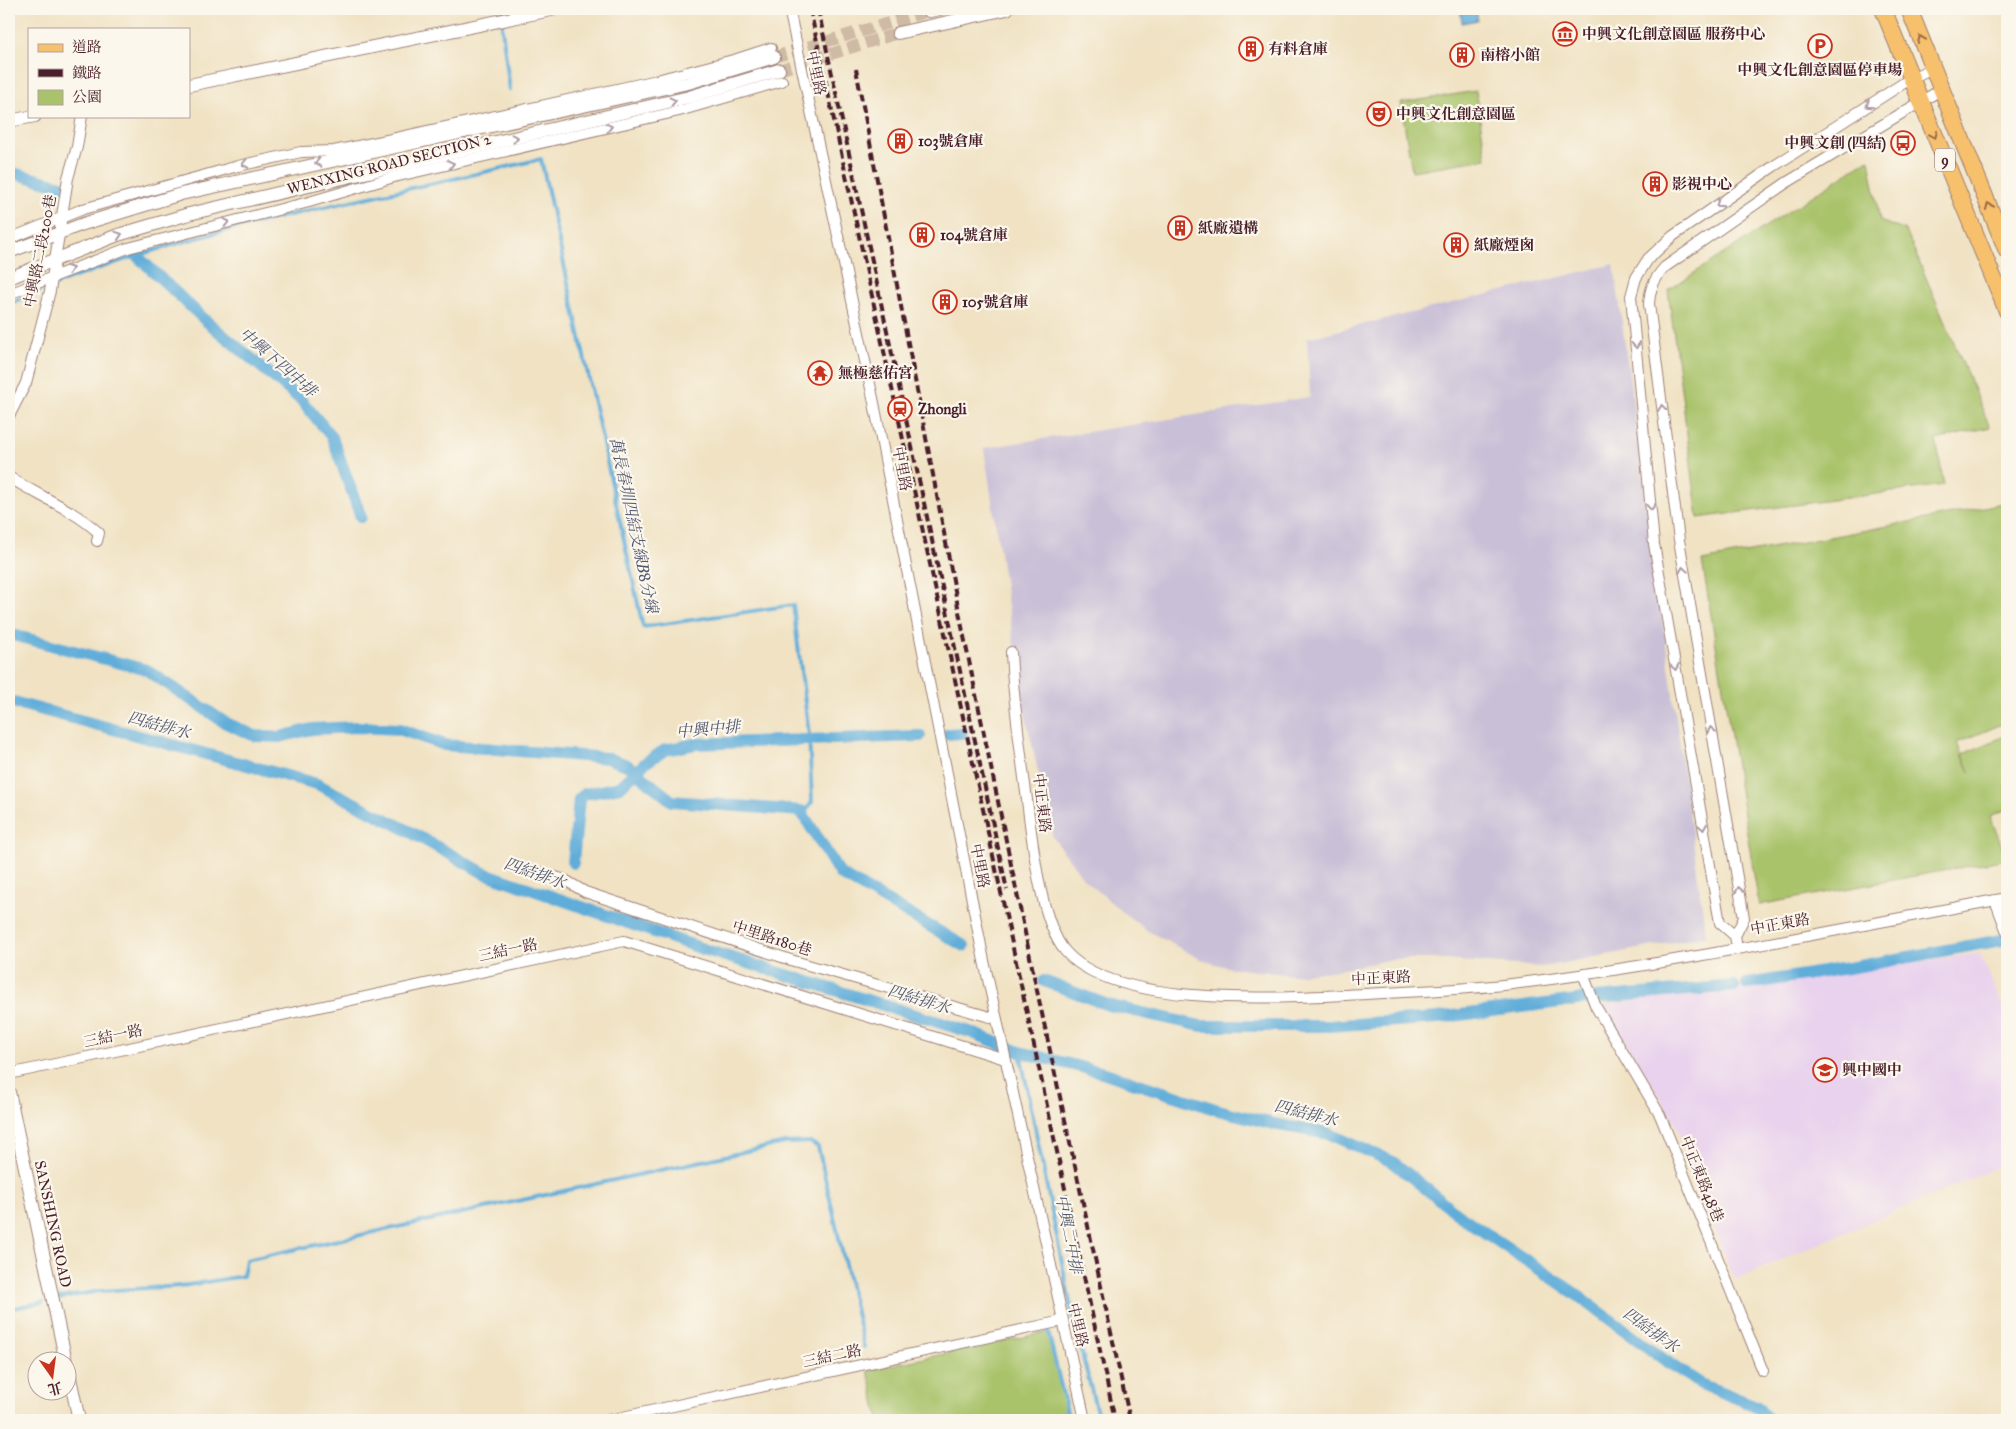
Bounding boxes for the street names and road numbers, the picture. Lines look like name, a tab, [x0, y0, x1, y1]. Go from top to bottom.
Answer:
street label: 中里路	[803, 49, 829, 97]
street label: WENXING ROAD SECTION 2	[285, 130, 494, 198]
road number: 9	[1935, 148, 1955, 172]
street label: 中興路二段200巷	[20, 193, 60, 309]
street label: 中里路	[889, 445, 915, 493]
street label: 中正東路	[1029, 772, 1055, 834]
street label: 中里路	[967, 842, 993, 890]
street label: 中正東路	[1749, 910, 1811, 938]
street label: 中里路180巷	[730, 917, 814, 959]
street label: 三結一路	[477, 935, 539, 965]
street label: 中正東路	[1351, 967, 1411, 989]
street label: 三結一路	[82, 1021, 144, 1051]
street label: 中正東路48巷	[1677, 1133, 1727, 1225]
street label: SANSHING ROAD	[31, 1159, 75, 1289]
street label: 中里路	[1064, 1301, 1092, 1349]
street label: 三結二路	[801, 1341, 863, 1371]

